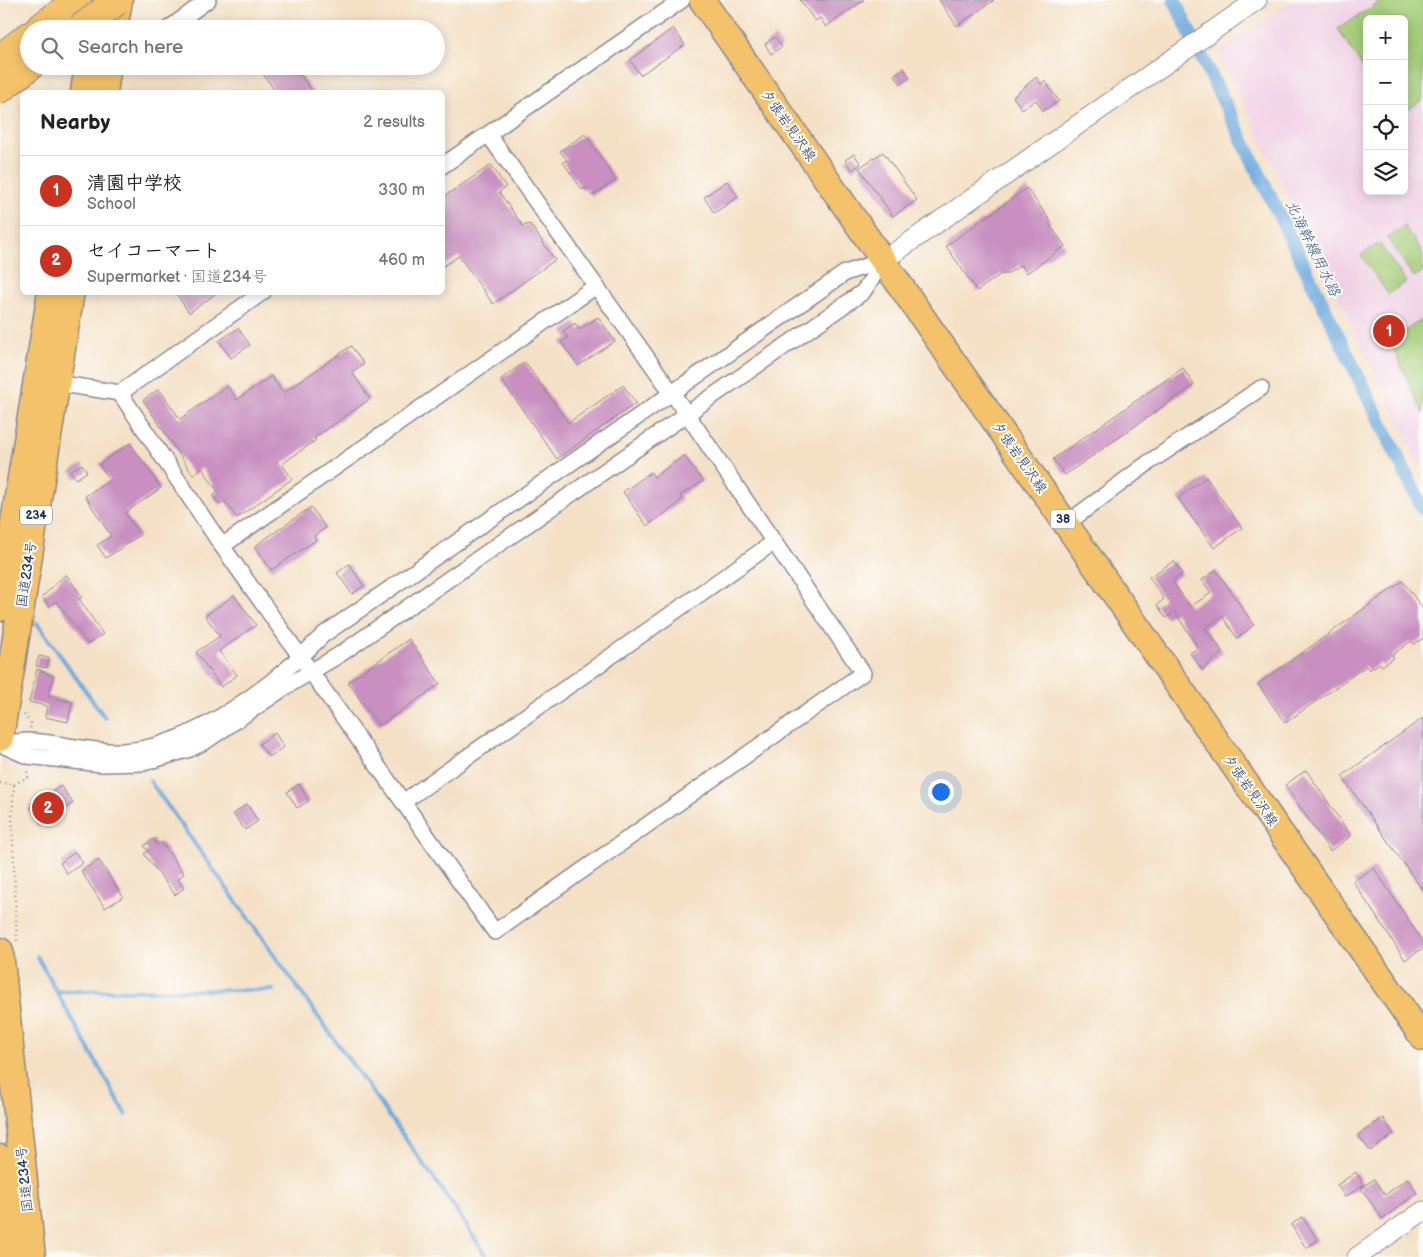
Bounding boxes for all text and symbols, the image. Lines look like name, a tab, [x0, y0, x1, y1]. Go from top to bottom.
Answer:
map controls	[1363, 15, 1408, 195]
button: +	[1363, 15, 1408, 60]
search box	[20, 20, 445, 75]
icon: search	[38, 34, 66, 62]
text: Search here	[78, 36, 183, 59]
button: −	[1363, 60, 1408, 105]
street label: 夕張岩見沢線	[758, 86, 820, 165]
button: locate	[1363, 105, 1408, 150]
text: Nearby	[40, 110, 110, 135]
text: 2 results	[363, 113, 425, 132]
button: layers	[1363, 150, 1408, 195]
text: 清園中学校	[87, 172, 182, 195]
text: 1	[53, 181, 59, 200]
text: 330 m	[378, 181, 425, 200]
text: School	[87, 195, 136, 214]
water label: 北海幹線用水路	[1281, 197, 1345, 300]
text: セイコーマート	[87, 240, 221, 263]
text: 2	[51, 251, 61, 270]
text: 460 m	[379, 251, 425, 270]
text: Supermarket · 国道234号	[87, 268, 267, 287]
pin: 1	[1373, 312, 1405, 350]
street label: 夕張岩見沢線	[989, 418, 1051, 497]
road number: 234	[20, 506, 52, 524]
road number: 38	[1050, 509, 1076, 528]
street label: 国道234号	[13, 540, 40, 609]
street label: 夕張岩見沢線	[1220, 751, 1282, 830]
your location	[928, 779, 954, 805]
pin: 2	[32, 789, 64, 827]
street label: 国道234号	[13, 1145, 36, 1213]

